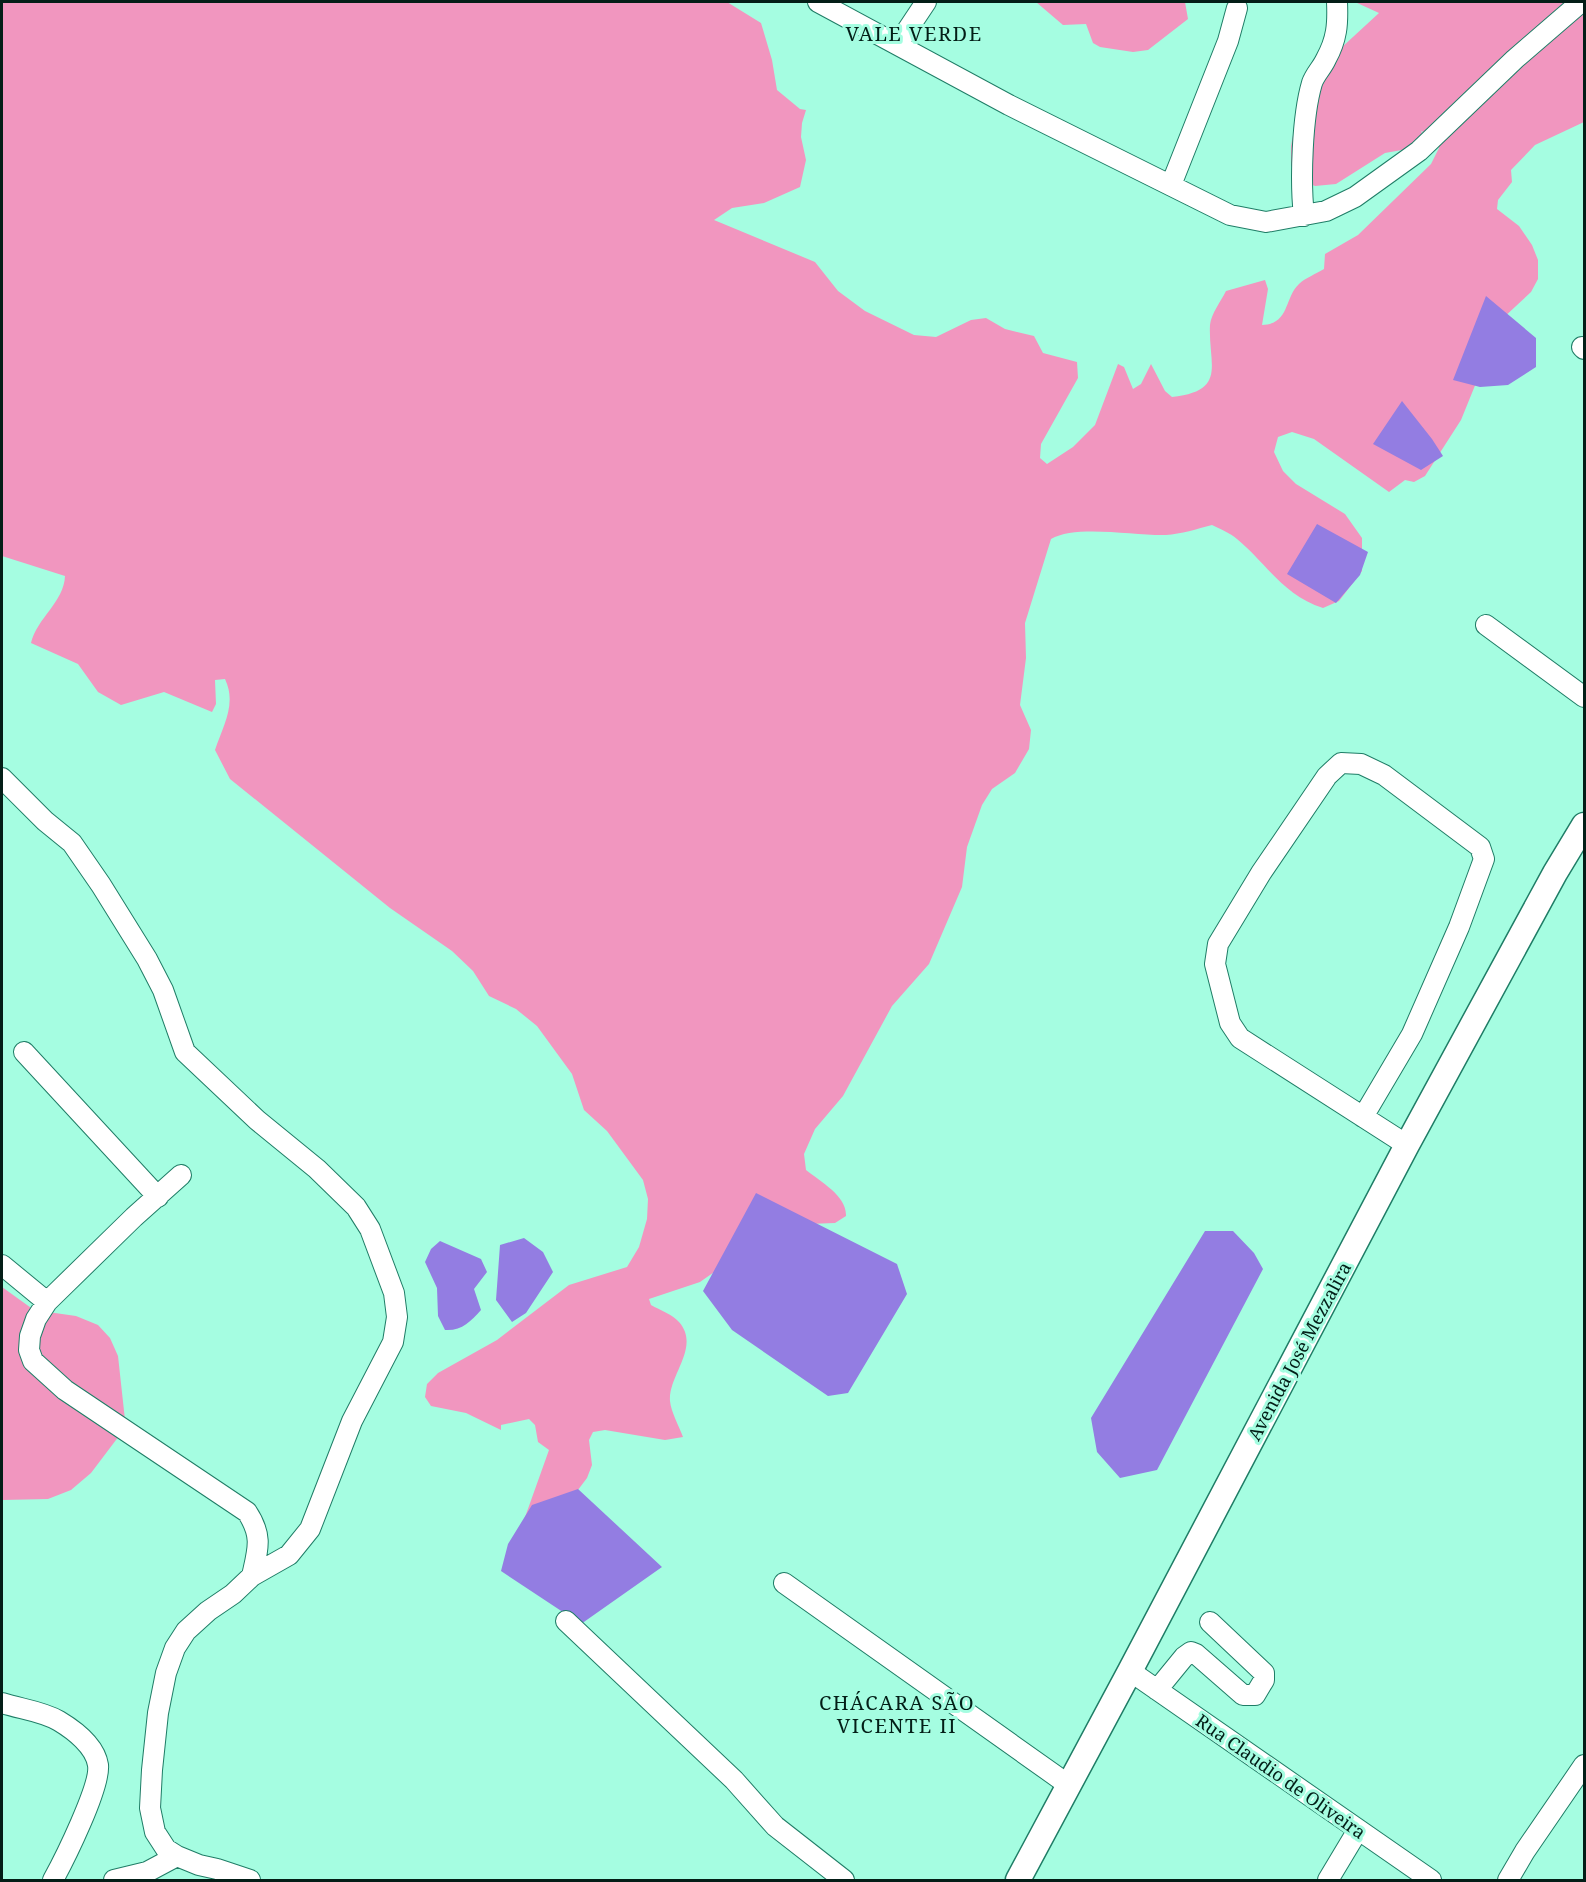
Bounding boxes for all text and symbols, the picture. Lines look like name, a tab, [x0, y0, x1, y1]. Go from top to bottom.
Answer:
district label: VALE VERDE	[845, 20, 983, 47]
street label: Avenida José Mezzalira	[1242, 1258, 1356, 1444]
district label: CHÁCARA SÃO VICENTE II	[819, 1689, 975, 1739]
street label: Rua Claudio de Oliveira	[1191, 1708, 1371, 1844]

